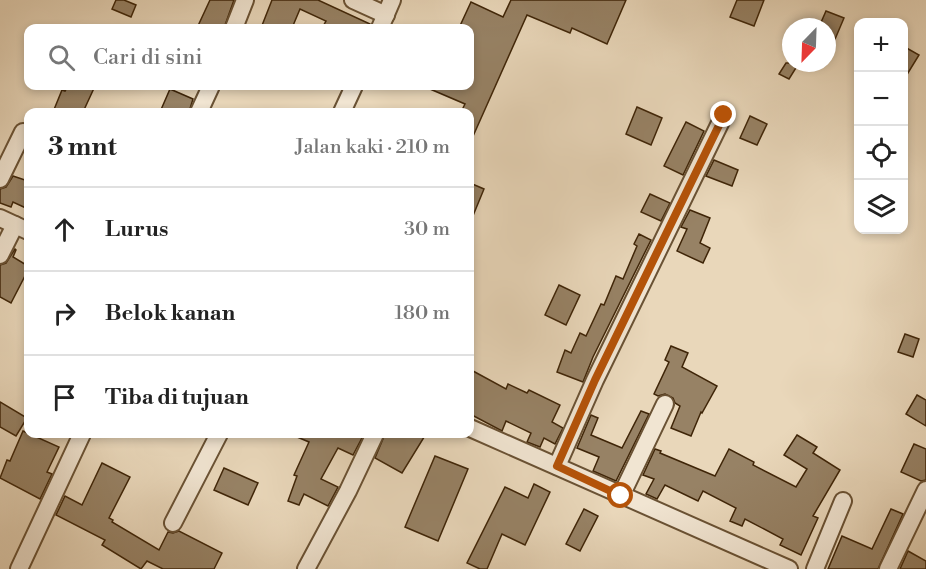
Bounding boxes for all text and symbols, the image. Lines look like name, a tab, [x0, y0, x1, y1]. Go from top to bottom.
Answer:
north arrow	[782, 18, 836, 72]
map controls	[854, 18, 908, 234]
button: +	[854, 18, 908, 72]
search box	[24, 24, 474, 90]
icon: search	[45, 41, 78, 74]
text: Cari di sini	[93, 44, 203, 71]
button: −	[854, 72, 908, 126]
route end	[710, 101, 736, 127]
button: locate	[854, 126, 908, 180]
text: 3 mnt	[48, 131, 117, 163]
text: Jalan kaki · 210 m	[295, 135, 450, 160]
button: layers	[854, 180, 908, 234]
icon: ahead	[48, 213, 81, 246]
text: Lurus	[105, 216, 168, 243]
text: 30 m	[404, 217, 450, 242]
icon: right	[48, 297, 81, 330]
text: Belok kanan	[105, 300, 235, 327]
text: 180 m	[395, 301, 450, 326]
icon: arrive	[48, 381, 81, 414]
text: Tiba di tujuan	[105, 384, 249, 411]
route start	[607, 482, 633, 508]

